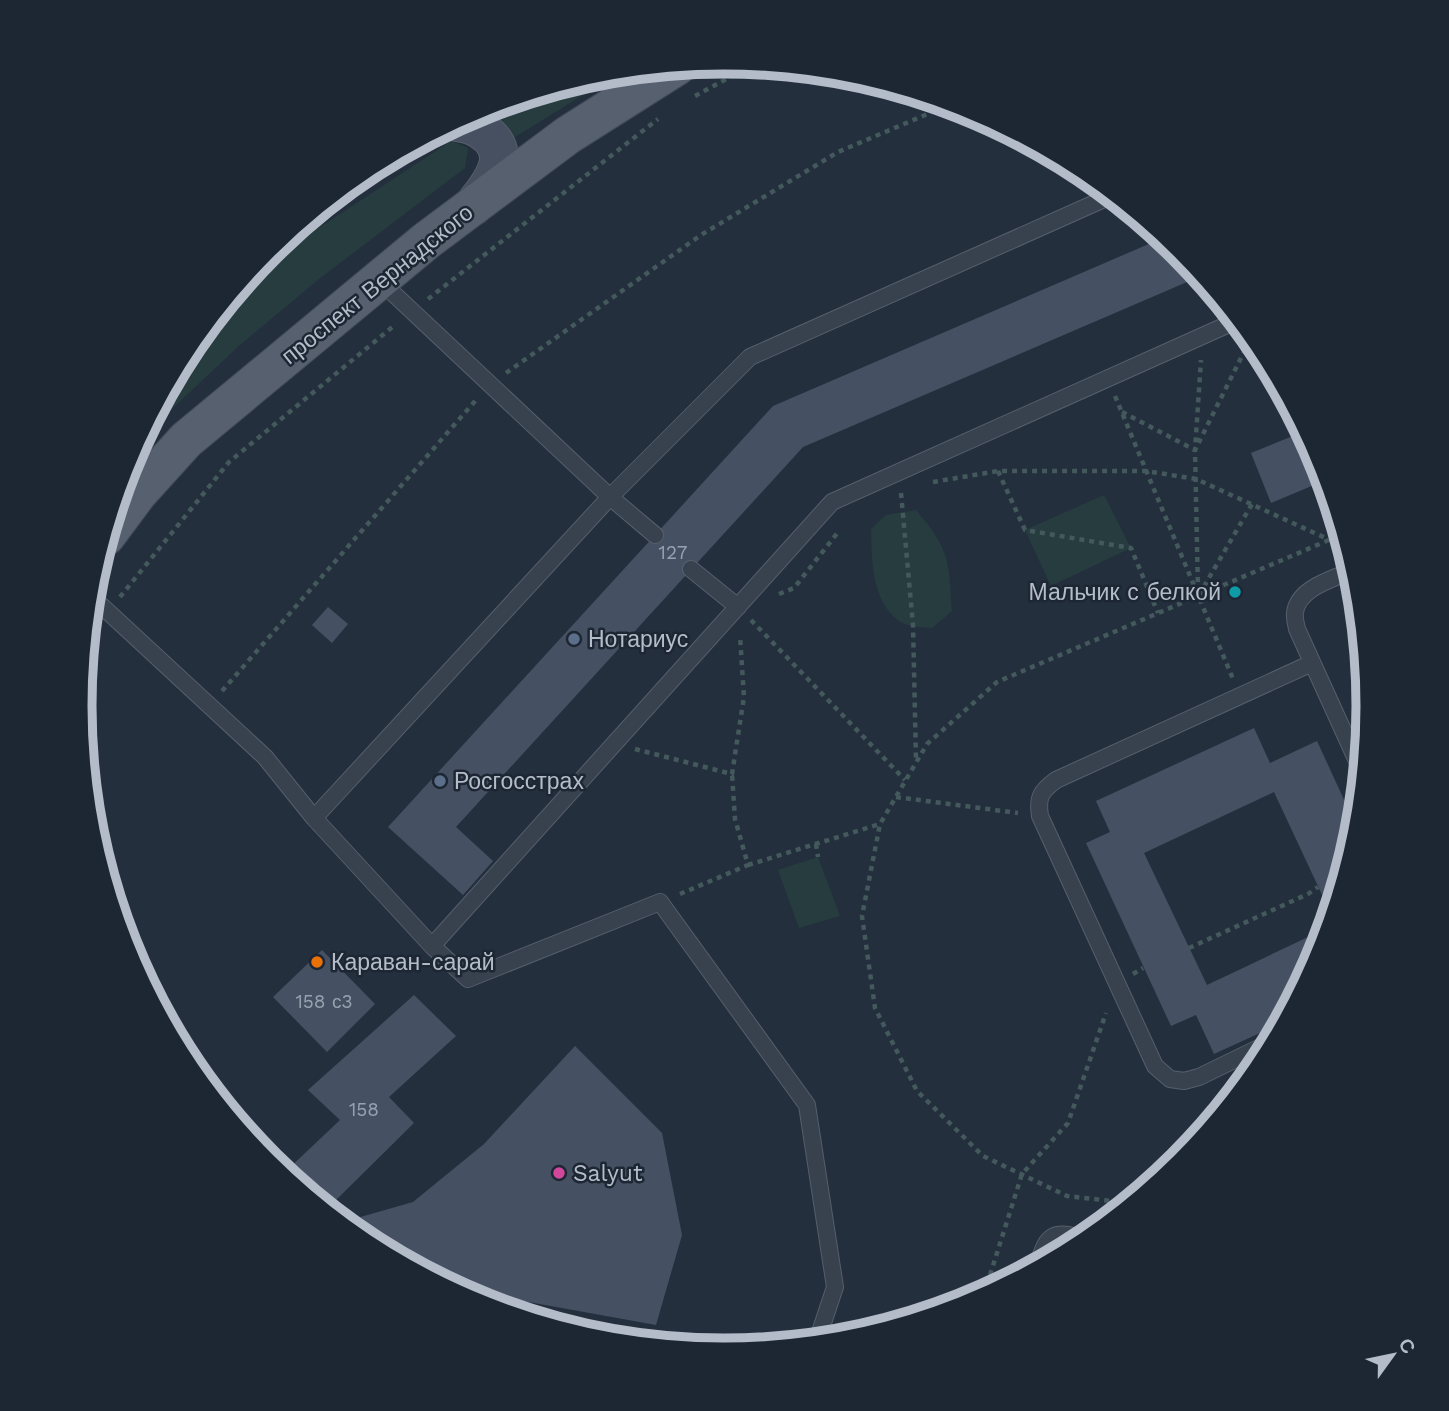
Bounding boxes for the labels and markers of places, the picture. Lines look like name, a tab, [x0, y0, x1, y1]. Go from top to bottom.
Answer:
place label: Мальчик с белкой	[1029, 579, 1221, 606]
marker: Мальчик с белкой	[1227, 584, 1243, 600]
place label: Нотариус	[588, 626, 688, 653]
marker: Нотариус	[566, 631, 582, 647]
place label: Росгосстрах	[454, 768, 584, 795]
marker: Росгосстрах	[432, 773, 448, 789]
place label: Караван-сарай	[331, 949, 495, 976]
marker: Караван-сарай	[309, 954, 325, 970]
place label: Salyut	[573, 1160, 643, 1187]
marker: Salyut	[551, 1165, 567, 1181]

